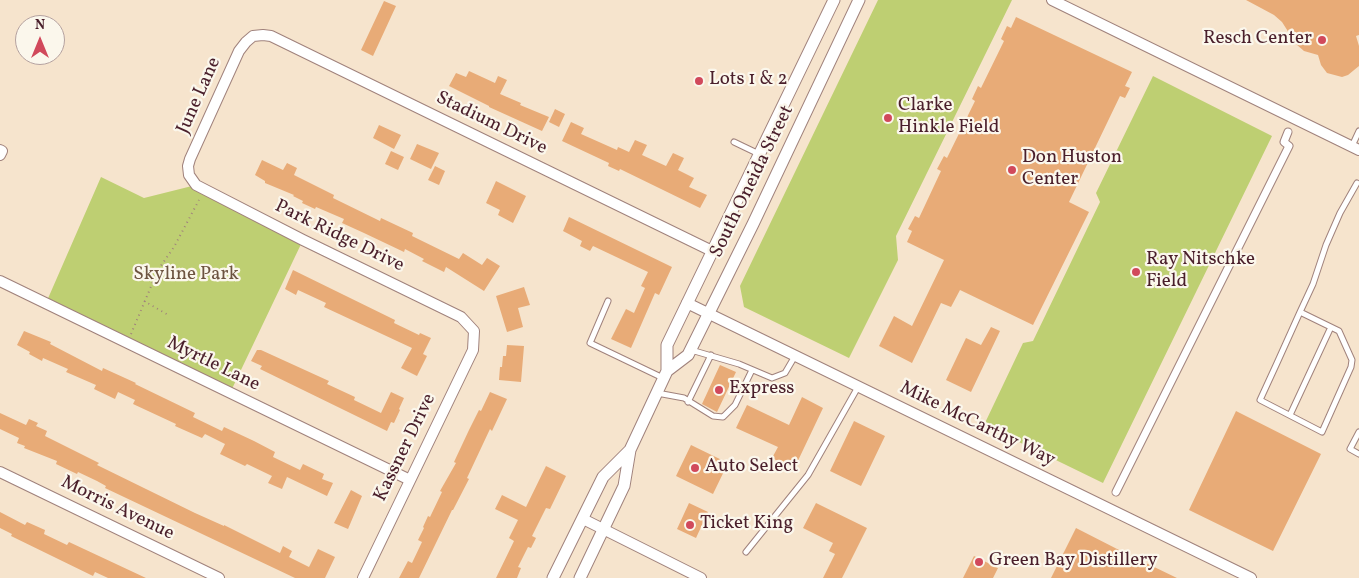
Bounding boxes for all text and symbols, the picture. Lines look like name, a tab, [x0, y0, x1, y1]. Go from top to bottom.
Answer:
north arrow	[15, 15, 65, 65]
text: N	[35, 16, 45, 35]
place label: Resch Center	[1203, 29, 1312, 51]
marker: Resch Center	[1316, 34, 1328, 46]
street label: June Lane	[173, 54, 227, 138]
place label: Lots 1 & 2	[709, 70, 788, 92]
marker: Lots 1 & 2	[693, 75, 705, 87]
street label: Stadium Drive	[432, 87, 550, 161]
place label: Clarke Hinkle Field	[898, 96, 999, 140]
street label: South Oneida Street	[706, 102, 800, 262]
marker: Clarke Hinkle Field	[882, 112, 894, 124]
place label: Don Huston Center	[1022, 148, 1122, 192]
marker: Don Huston Center	[1006, 164, 1018, 176]
street label: Park Ridge Drive	[271, 196, 407, 278]
place label: Ray Nitschke Field	[1146, 250, 1255, 294]
park label: Skyline Park	[133, 265, 239, 287]
marker: Ray Nitschke Field	[1130, 266, 1142, 278]
street label: Myrtle Lane	[163, 333, 263, 397]
street label: Mike McCarthy Way	[896, 377, 1058, 473]
place label: Express	[729, 379, 794, 401]
marker: Express	[713, 384, 725, 396]
street label: Kassner Drive	[370, 390, 442, 506]
place label: Auto Select	[705, 457, 798, 479]
marker: Auto Select	[689, 462, 701, 474]
street label: Morris Avenue	[57, 472, 177, 546]
place label: Ticket King	[700, 514, 793, 536]
marker: Ticket King	[684, 519, 696, 531]
place label: Green Bay Distillery	[989, 551, 1158, 573]
marker: Green Bay Distillery	[973, 556, 985, 568]

